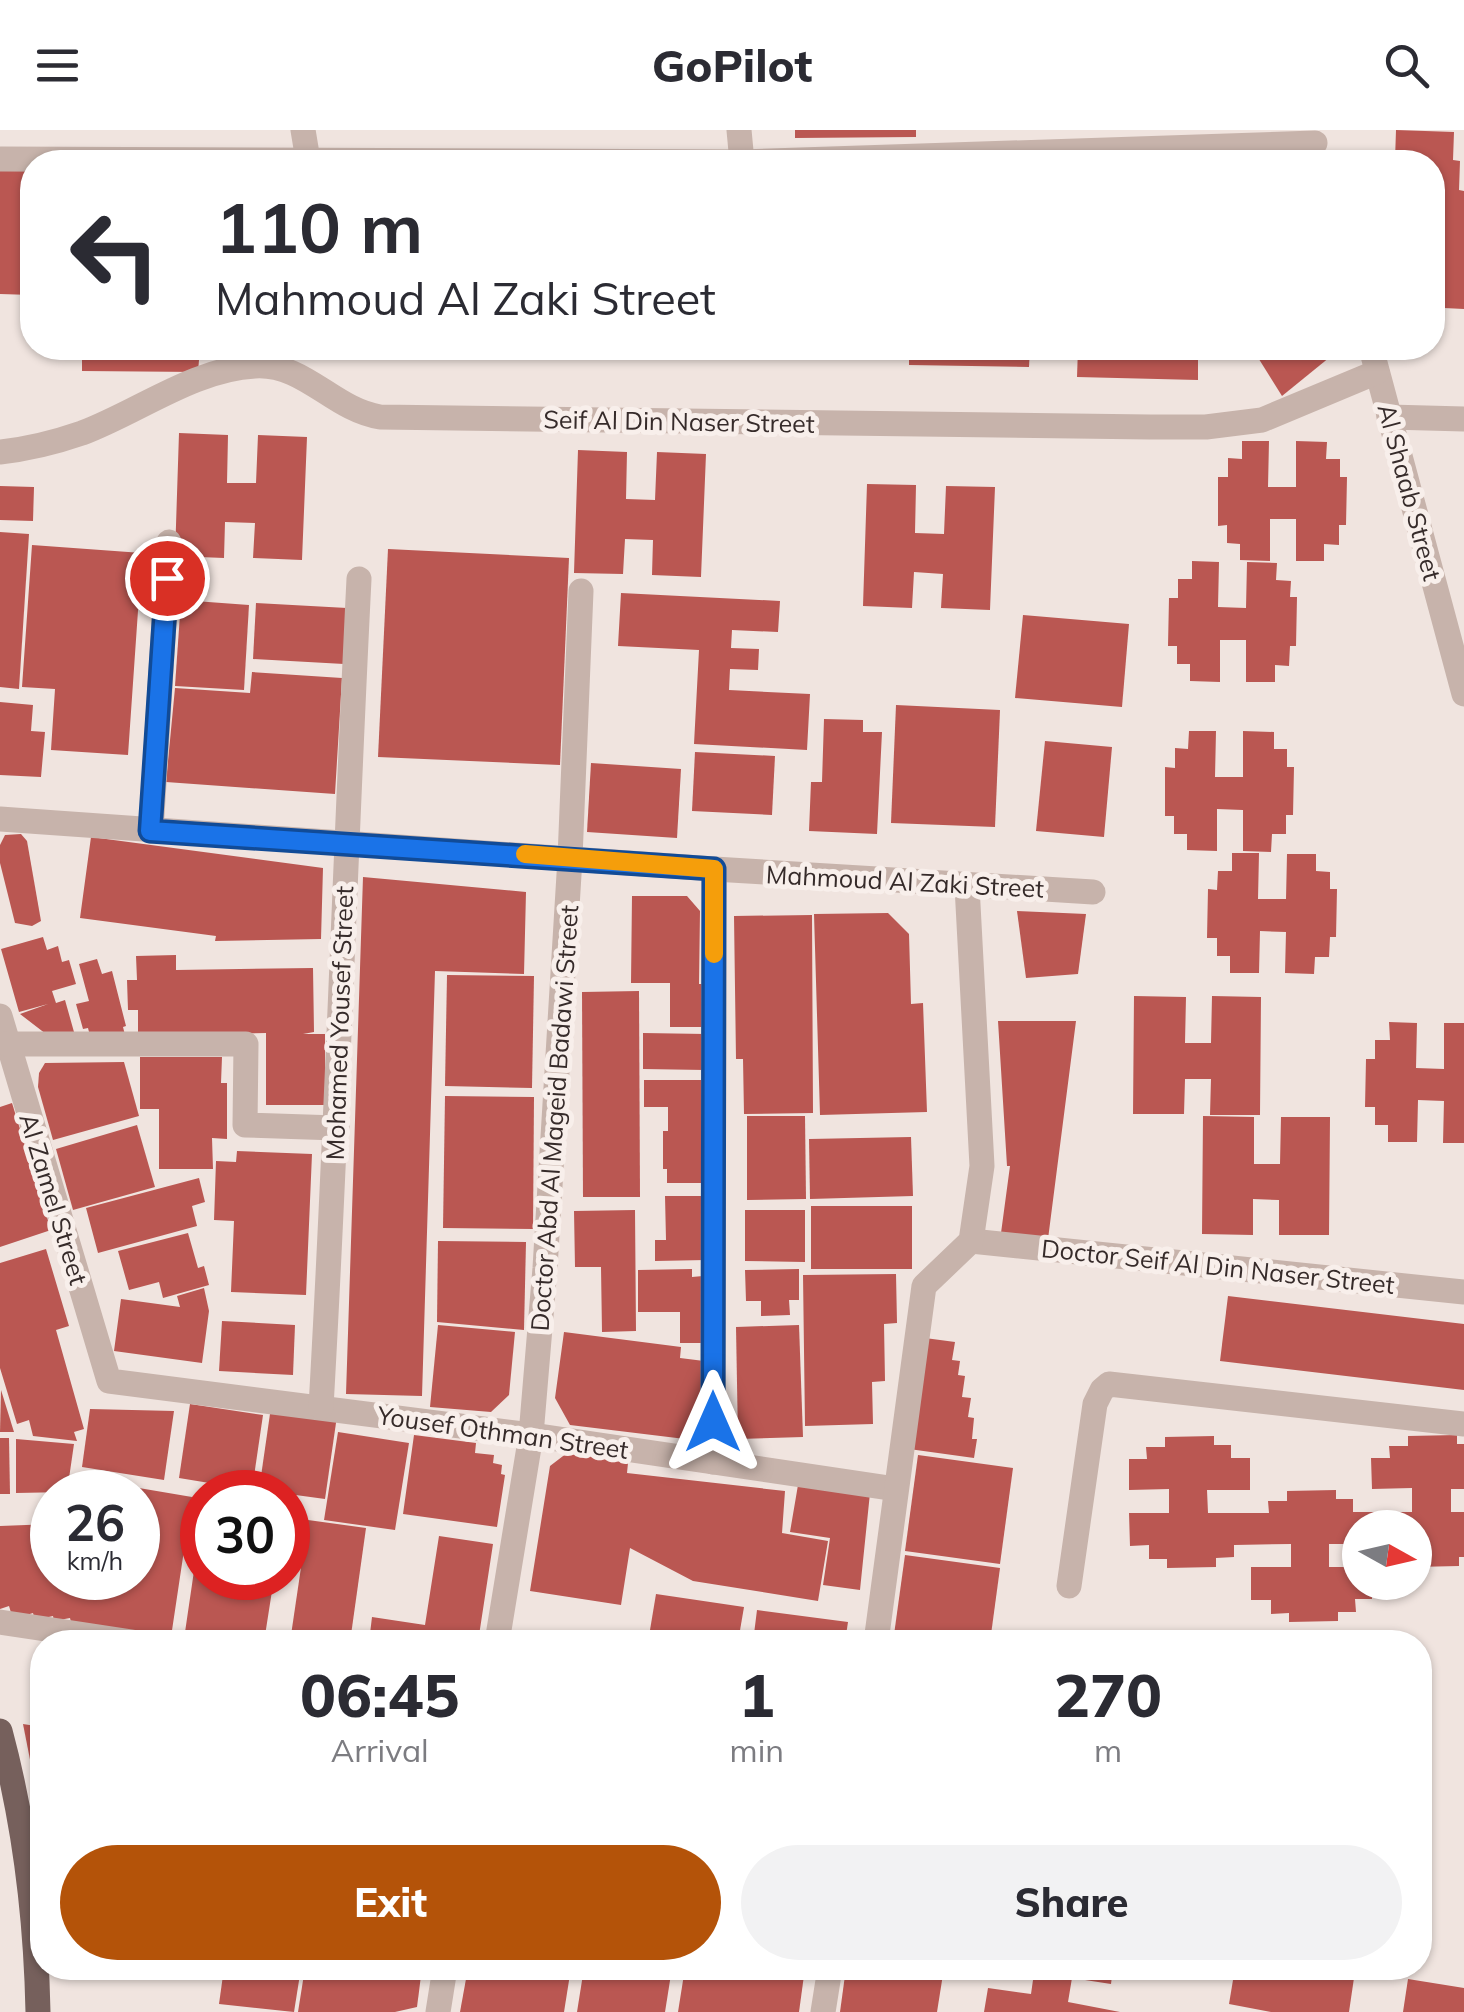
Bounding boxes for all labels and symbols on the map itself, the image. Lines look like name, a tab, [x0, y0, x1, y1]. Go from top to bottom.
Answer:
street label: Al Shaab Street	[1372, 400, 1449, 584]
street label: Seif Al Din Naser Street	[543, 403, 815, 439]
pin	[125, 536, 210, 621]
street label: Mahmoud Al Zaki Street	[765, 858, 1045, 904]
street label: Mohamed Yousef Street	[319, 885, 359, 1161]
street label: Doctor Abd Al Mageid Badawi Street	[524, 903, 584, 1332]
street label: Al Zamel Street	[13, 1110, 95, 1289]
street label: Doctor Seif Al Din Naser Street	[1040, 1232, 1396, 1300]
position arrow	[661, 1370, 765, 1474]
street label: Yousef Othman Street	[375, 1399, 631, 1465]
speed limit sign: 30	[180, 1470, 310, 1600]
north arrow	[1342, 1510, 1432, 1600]

